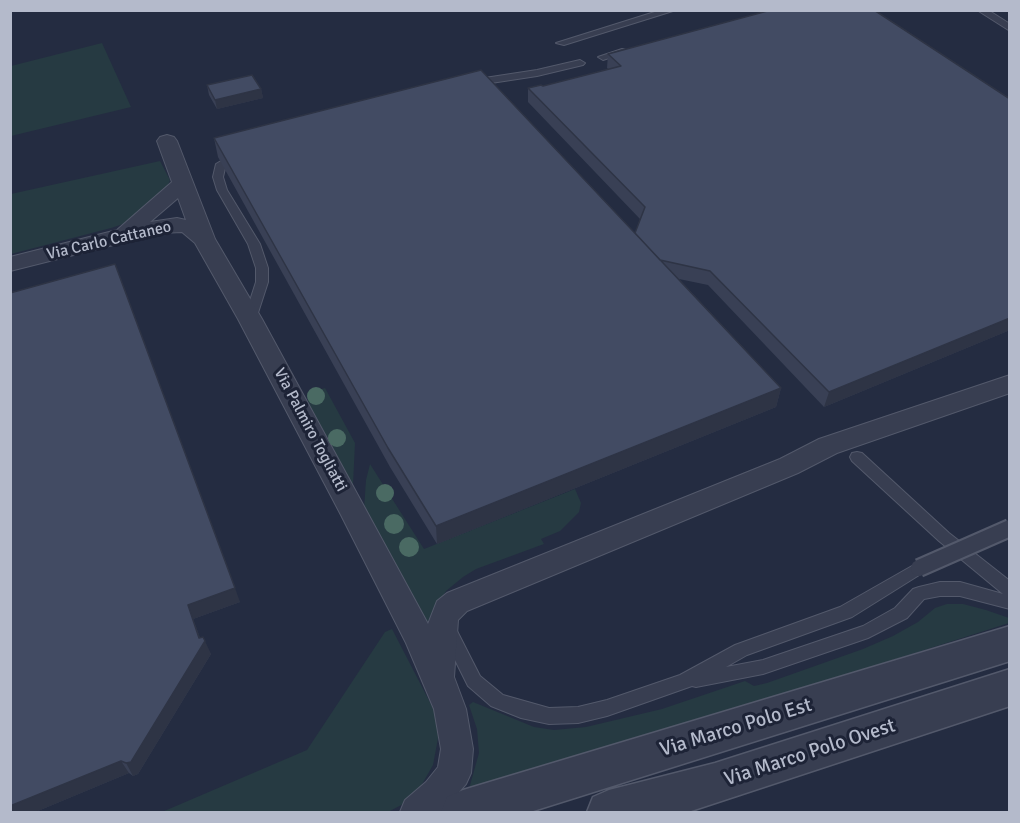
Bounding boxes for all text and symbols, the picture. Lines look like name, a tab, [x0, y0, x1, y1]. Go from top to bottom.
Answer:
street label: Via Carlo Cattaneo	[45, 217, 173, 265]
street label: Via Palmiro Togliatti	[269, 365, 351, 495]
street label: Via Marco Polo Est	[657, 693, 815, 763]
street label: Via Marco Polo Ovest	[722, 714, 898, 792]

